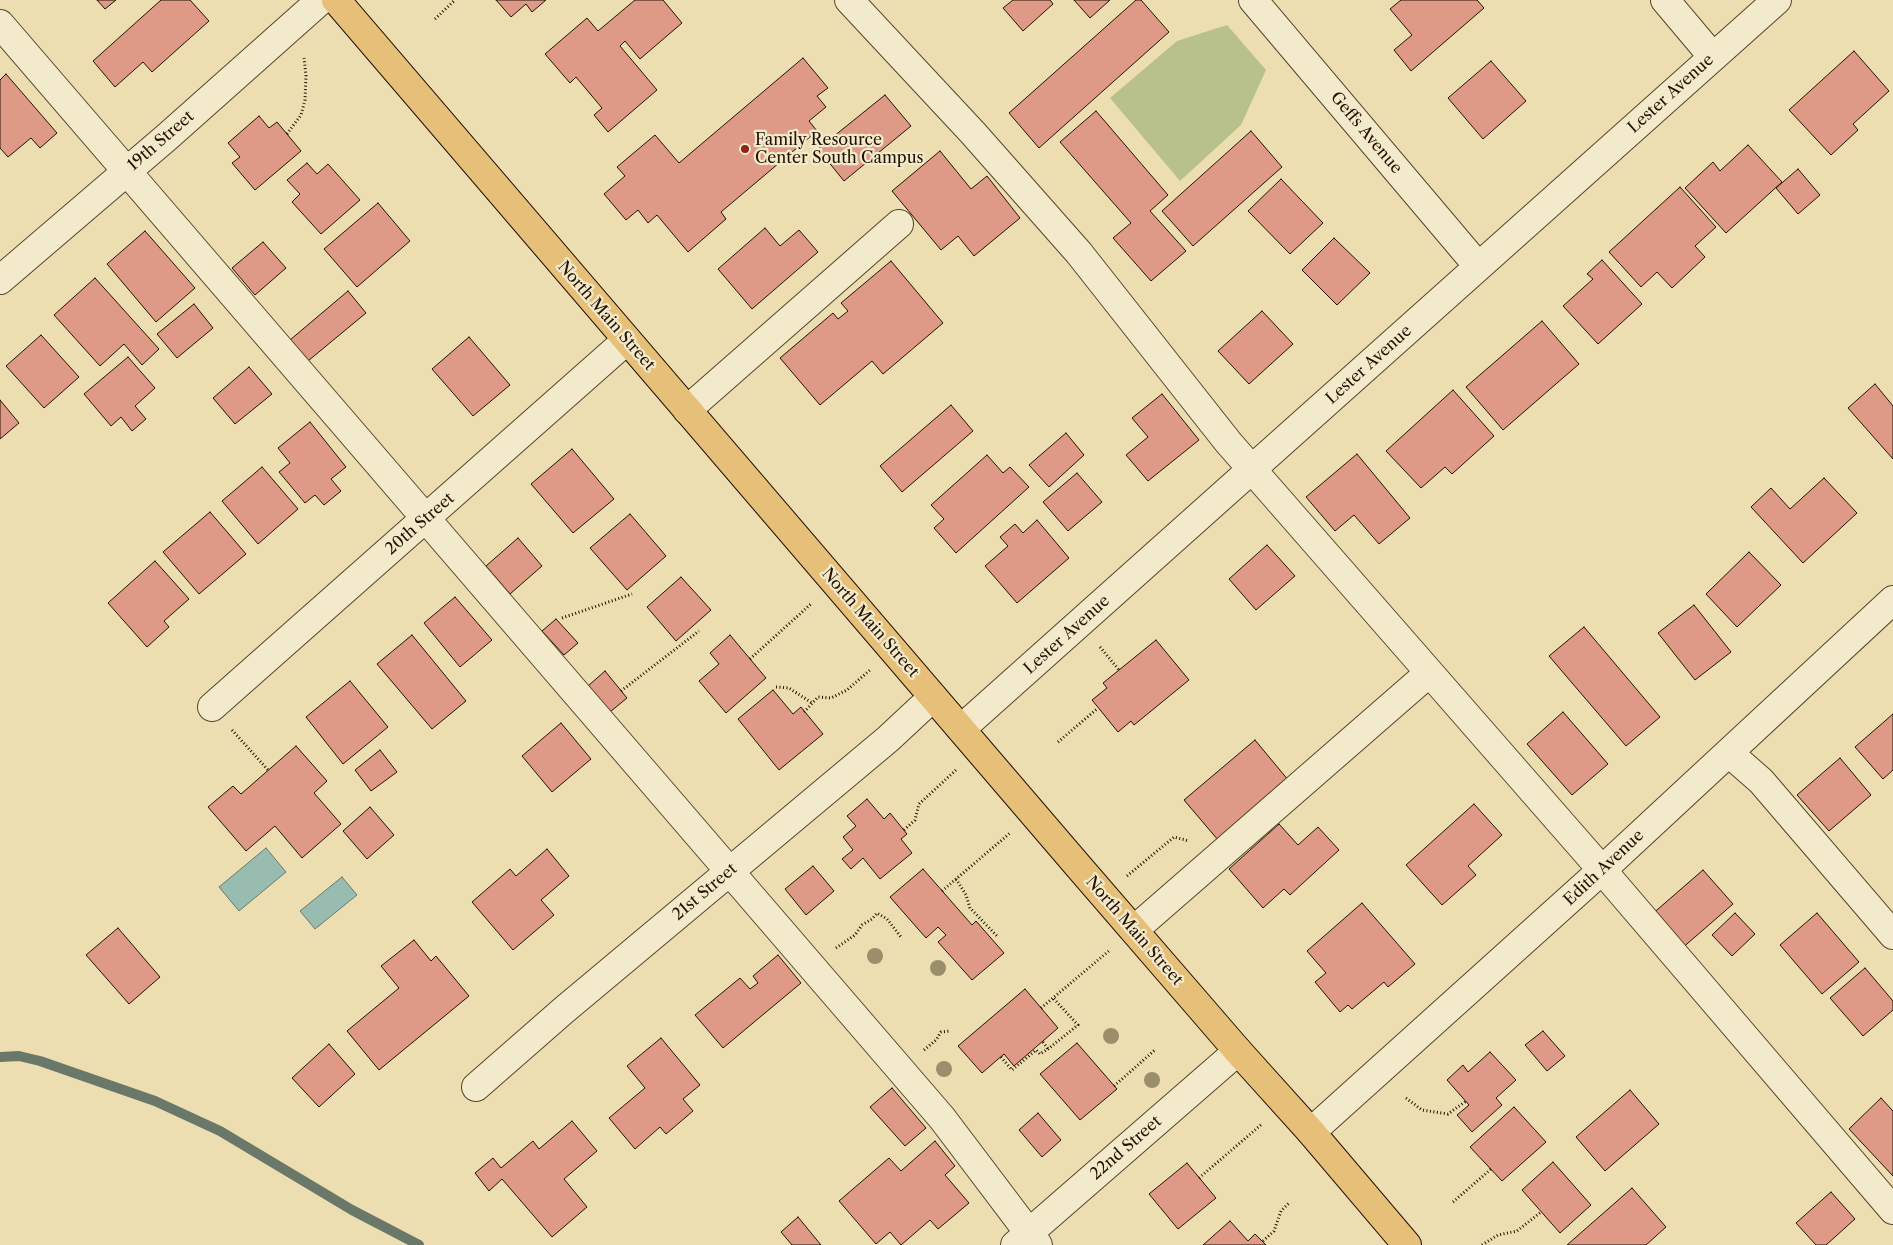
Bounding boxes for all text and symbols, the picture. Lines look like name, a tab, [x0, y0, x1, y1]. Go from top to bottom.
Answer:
street label: Lester Avenue	[1624, 50, 1718, 138]
street label: Geffs Avenue	[1326, 88, 1406, 178]
street label: 19th Street	[124, 107, 198, 175]
place label: Family Resource Center South Campus	[755, 130, 923, 168]
marker: Family Resource Center South Campus	[739, 143, 751, 155]
street label: North Main Street	[553, 258, 659, 374]
street label: Lester Avenue	[1322, 321, 1416, 409]
street label: 20th Street	[382, 489, 458, 559]
street label: North Main Street	[817, 565, 923, 681]
street label: Lester Avenue	[1020, 591, 1114, 679]
street label: Edith Avenue	[1560, 826, 1648, 910]
street label: 21st Street	[669, 860, 741, 924]
street label: North Main Street	[1081, 873, 1187, 989]
street label: 22nd Street	[1087, 1112, 1165, 1184]

